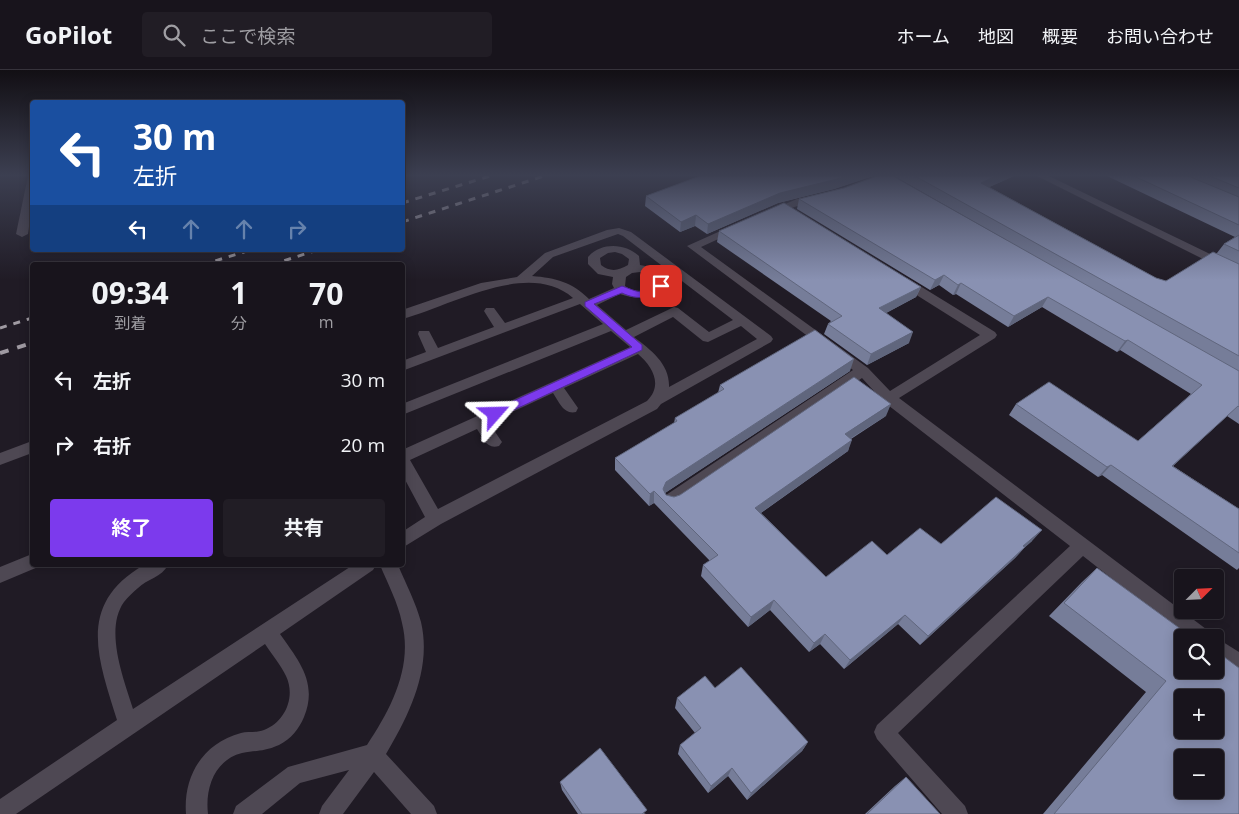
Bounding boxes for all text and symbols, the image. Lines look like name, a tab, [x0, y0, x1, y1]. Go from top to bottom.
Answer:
search box	[142, 12, 492, 57]
text: GoPilot	[25, 18, 112, 51]
icon: search	[160, 21, 188, 49]
text: ここで検索	[200, 23, 295, 49]
text: ホーム	[897, 24, 950, 48]
text: 地図	[978, 24, 1014, 48]
text: 概要	[1042, 24, 1078, 48]
text: お問い合わせ	[1106, 24, 1214, 48]
text: 30 m	[133, 113, 216, 160]
icon: left	[50, 120, 115, 185]
text: 左折	[133, 160, 177, 190]
icon: left	[124, 215, 152, 243]
icon: ahead	[177, 215, 205, 243]
icon: ahead	[230, 215, 258, 243]
icon: right	[283, 215, 311, 243]
pin	[640, 265, 682, 307]
text: 09:34	[92, 272, 169, 313]
text: 1	[230, 272, 247, 313]
icon: arrive	[647, 272, 675, 300]
text: 70	[309, 273, 343, 314]
text: m	[319, 311, 334, 333]
text: 到着	[114, 312, 146, 334]
text: 分	[231, 312, 247, 334]
icon: left	[50, 366, 78, 394]
text: 30 m	[341, 367, 385, 393]
text: 左折	[93, 368, 131, 394]
position arrow	[468, 387, 520, 439]
icon: right	[50, 431, 78, 459]
text: 20 m	[341, 432, 385, 458]
text: 右折	[93, 433, 131, 459]
button: 終了	[50, 499, 213, 557]
button: 共有	[223, 499, 385, 557]
north arrow	[1174, 569, 1224, 619]
map controls	[1174, 569, 1224, 799]
button: search	[1174, 629, 1224, 679]
button: +	[1174, 689, 1224, 739]
button: −	[1174, 749, 1224, 799]

